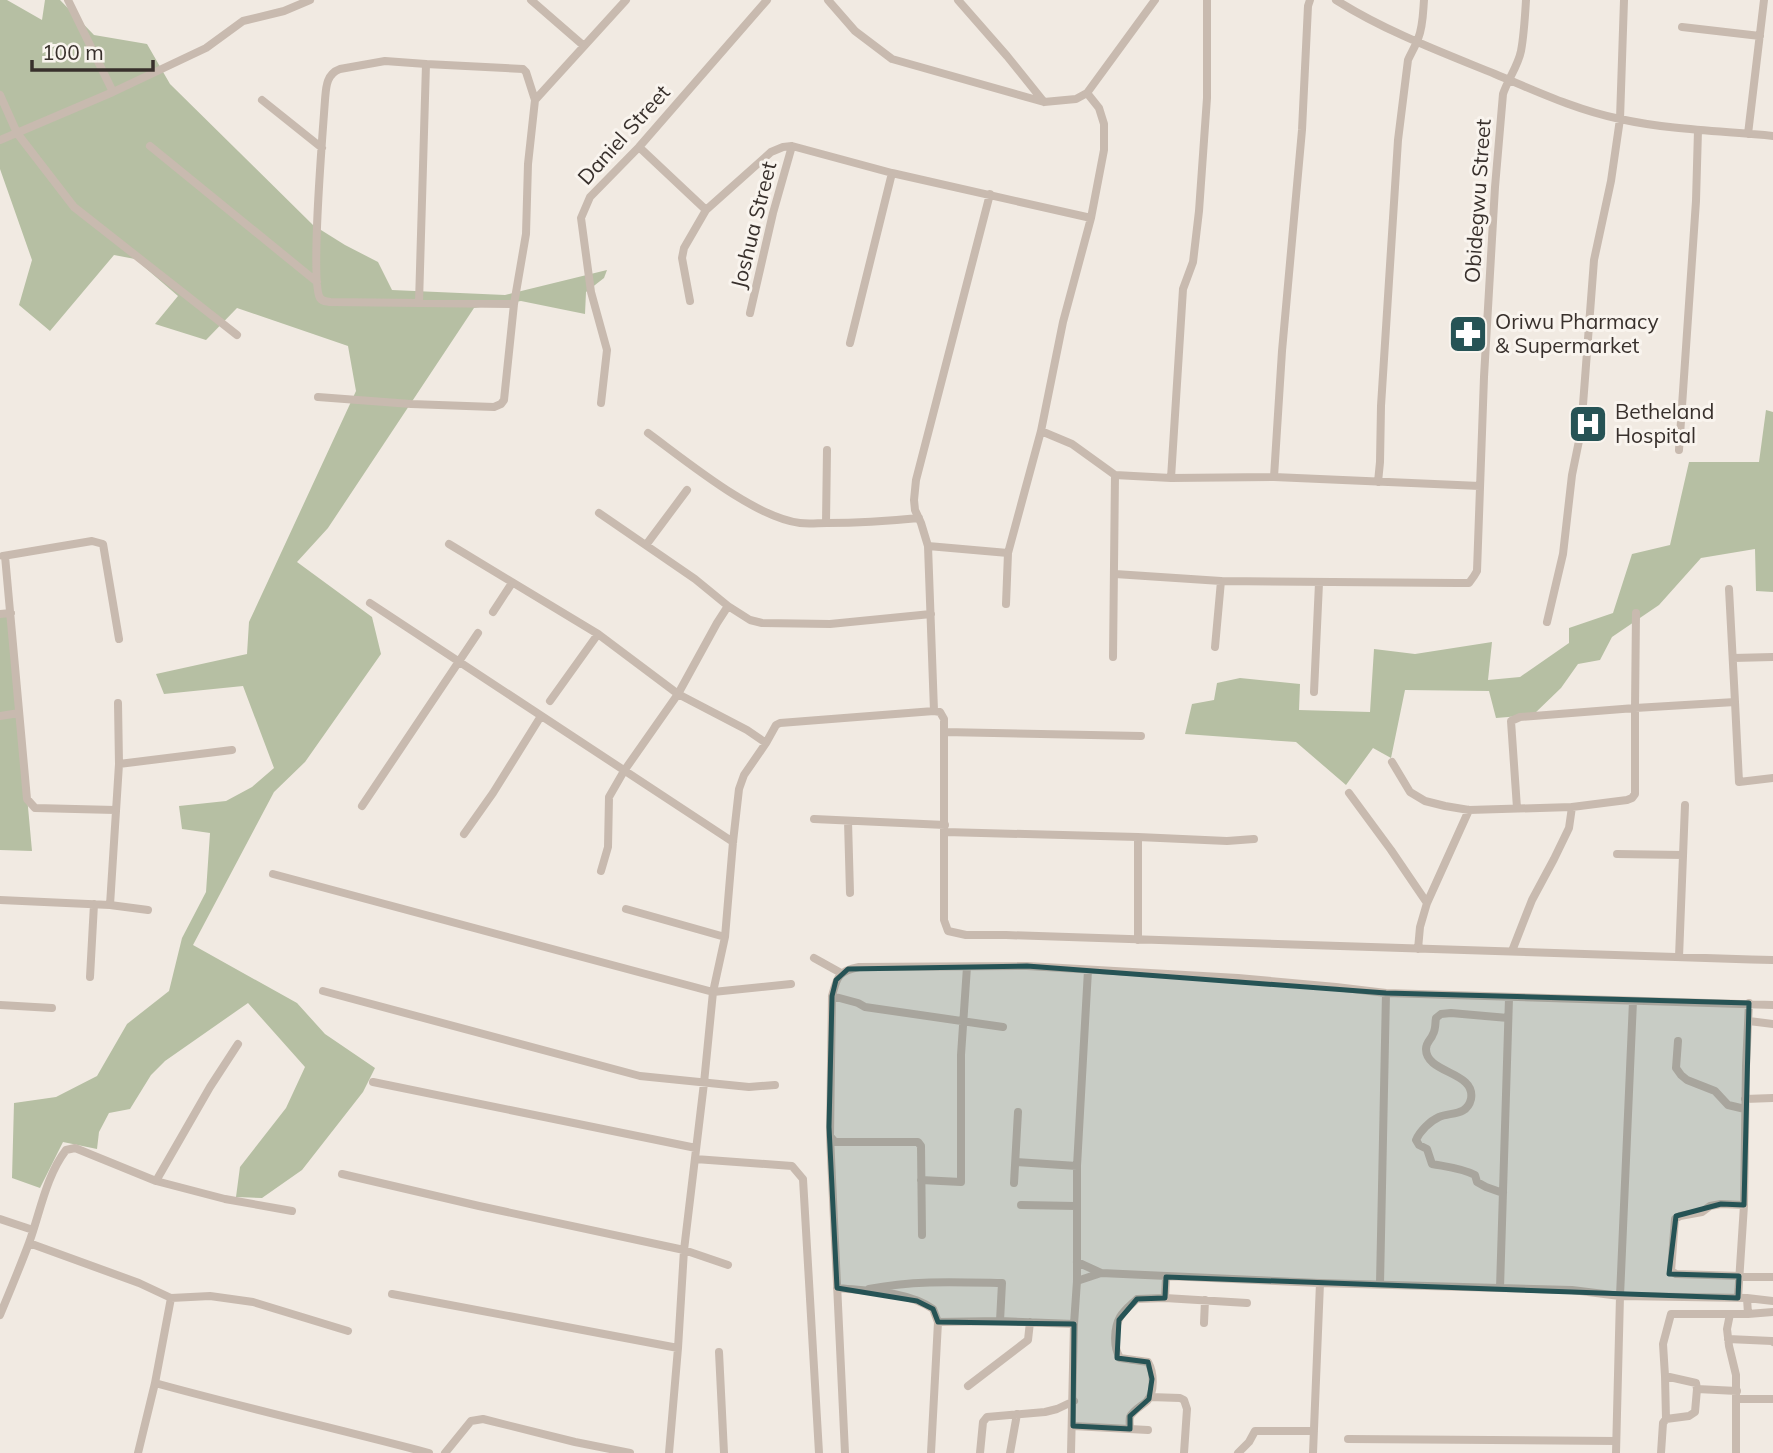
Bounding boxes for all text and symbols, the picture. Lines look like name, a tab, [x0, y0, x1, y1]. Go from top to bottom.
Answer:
scale bar	[32, 28, 152, 72]
text: 100 m	[42, 39, 104, 65]
street label: Daniel Street	[572, 79, 675, 190]
street label: Obidegwu Street	[1458, 118, 1496, 284]
street label: Joshua Street	[725, 159, 781, 291]
place label: Oriwu Pharmacy & Supermarket	[1495, 308, 1659, 358]
pharmacy icon: Oriwu Pharmacy & Supermarket	[1447, 313, 1489, 355]
place label: Betheland Hospital	[1615, 398, 1714, 448]
hospital icon: Betheland Hospital	[1567, 403, 1609, 445]

